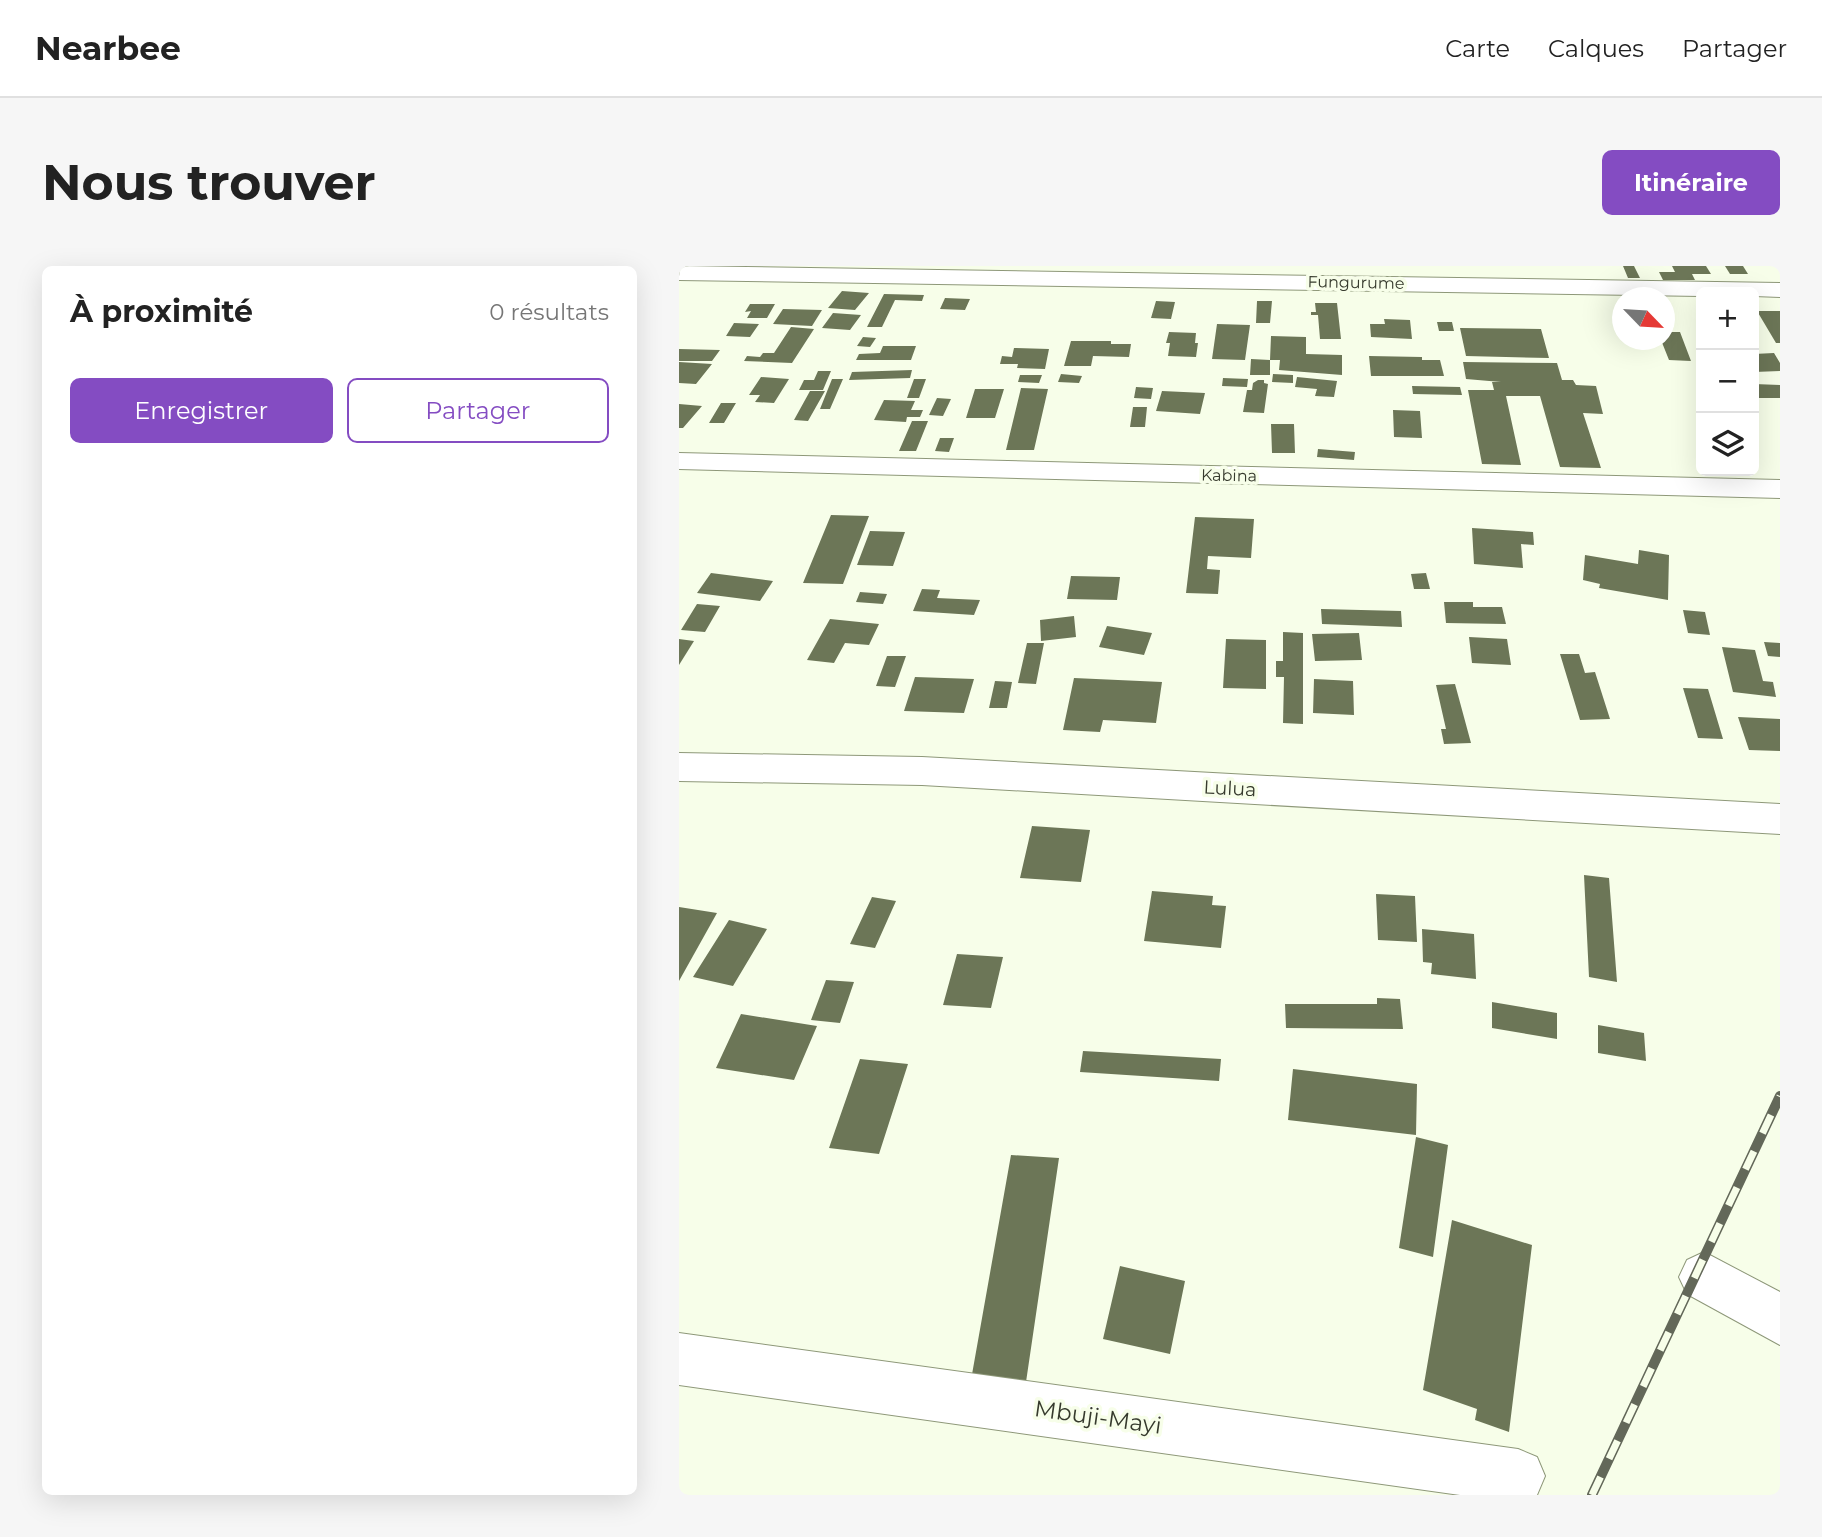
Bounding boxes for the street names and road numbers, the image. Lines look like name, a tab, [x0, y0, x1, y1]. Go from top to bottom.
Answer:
street label: Fungurume	[1307, 272, 1405, 293]
street label: Kabina	[1201, 466, 1257, 485]
street label: Lulua	[1203, 776, 1257, 801]
street label: Mbuji-Mayi	[1033, 1394, 1163, 1440]

